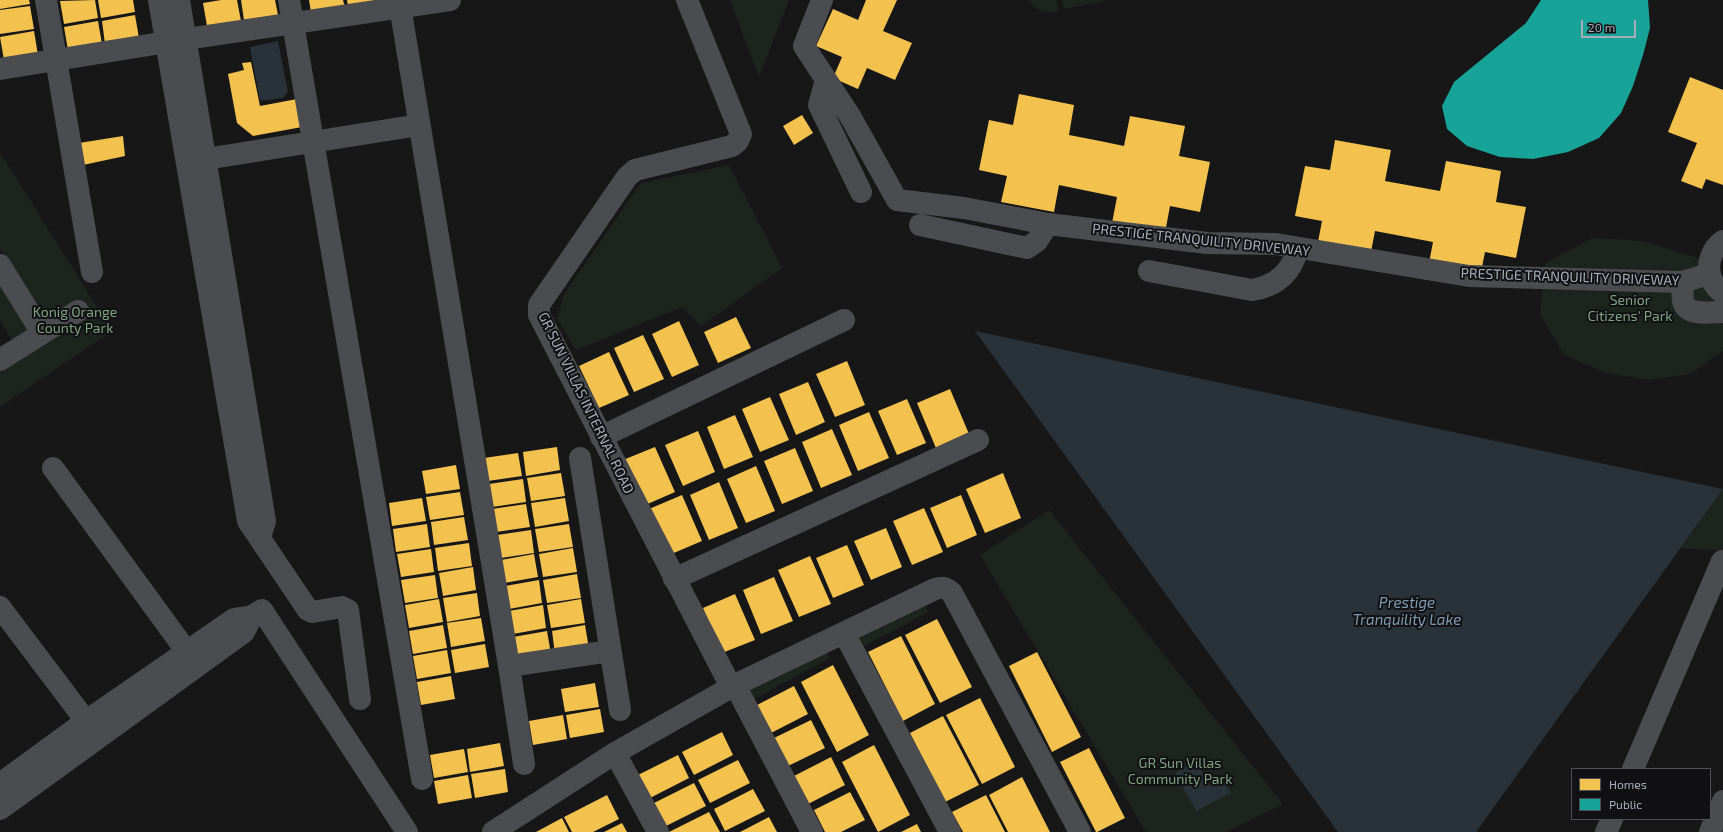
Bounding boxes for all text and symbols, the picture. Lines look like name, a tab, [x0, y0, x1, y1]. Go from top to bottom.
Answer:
scale bar	[1583, 12, 1638, 38]
text: 20 m	[1588, 20, 1615, 34]
street label: PRESTIGE TRANQUILITY DRIVEWAY	[1091, 220, 1311, 260]
street label: PRESTIGE TRANQUILITY DRIVEWAY	[1460, 265, 1680, 289]
park label: Senior Citizens' Park	[1588, 292, 1672, 324]
park label: Konig Orange County Park	[33, 304, 117, 336]
street label: GR SUN VILLAS INTERNAL ROAD	[535, 309, 637, 497]
water label: Prestige Tranquility Lake	[1353, 594, 1461, 629]
park label: GR Sun Villas Community Park	[1128, 755, 1232, 788]
legend	[1571, 768, 1711, 820]
text: Homes	[1609, 777, 1647, 791]
text: Public	[1609, 797, 1642, 811]

